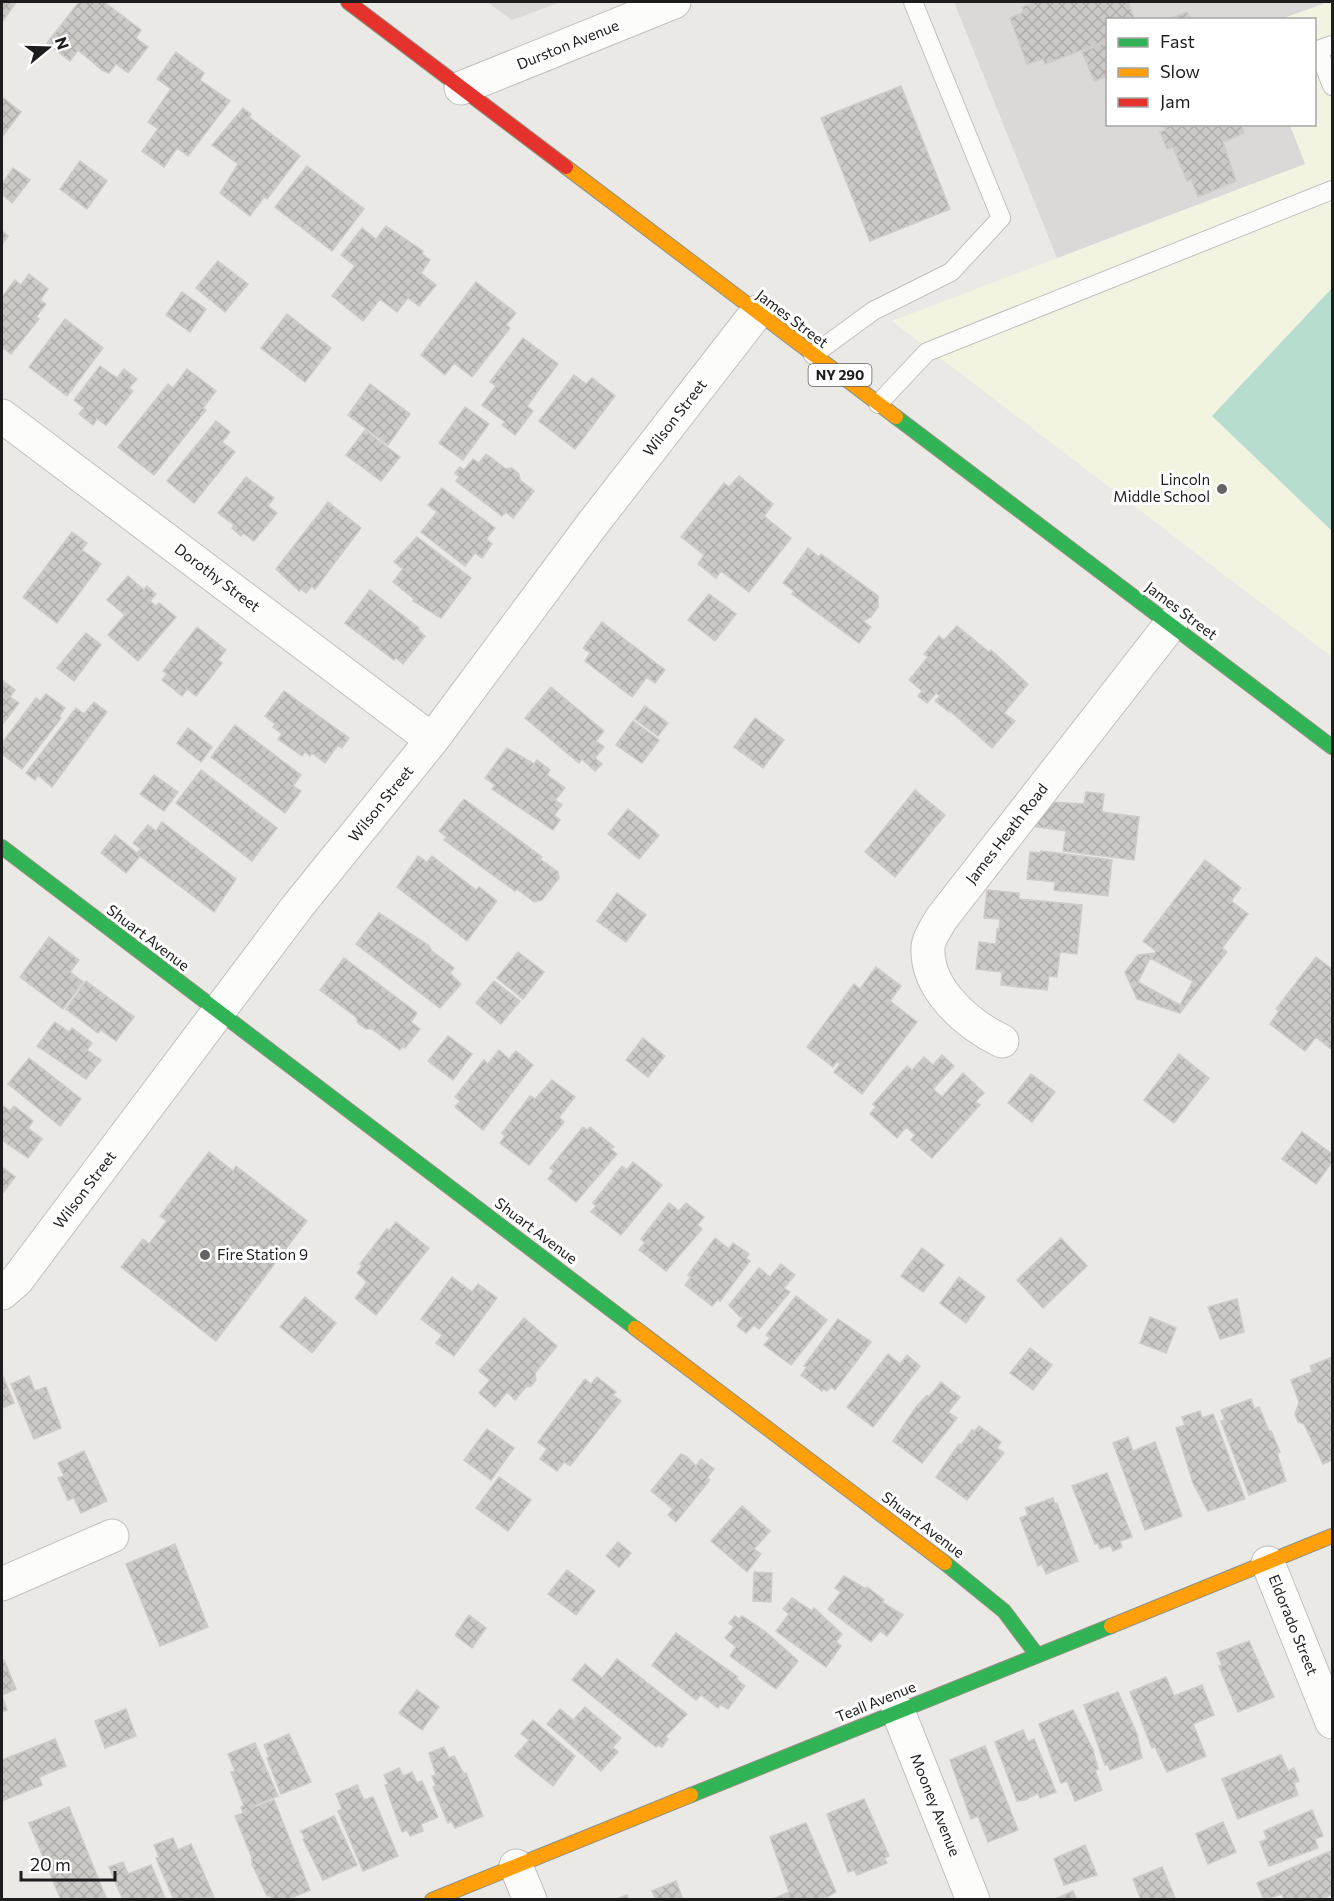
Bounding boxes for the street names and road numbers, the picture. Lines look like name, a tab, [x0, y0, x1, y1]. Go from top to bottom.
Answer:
street label: Durston Avenue	[514, 15, 621, 73]
street label: James Street	[753, 285, 832, 351]
road number: NY 290	[808, 364, 872, 386]
street label: Wilson Street	[639, 375, 710, 459]
street label: Dorothy Street	[171, 539, 264, 615]
street label: James Street	[1142, 577, 1221, 643]
street label: Wilson Street	[344, 762, 416, 845]
street label: James Heath Road	[961, 780, 1051, 887]
street label: Shuart Avenue	[104, 900, 193, 974]
street label: Wilson Street	[49, 1147, 119, 1232]
street label: Shuart Avenue	[492, 1193, 581, 1267]
street label: Shuart Avenue	[879, 1487, 968, 1561]
street label: Eldorado Street	[1266, 1572, 1322, 1678]
street label: Teall Avenue	[833, 1677, 918, 1725]
street label: Mooney Avenue	[907, 1751, 965, 1859]

